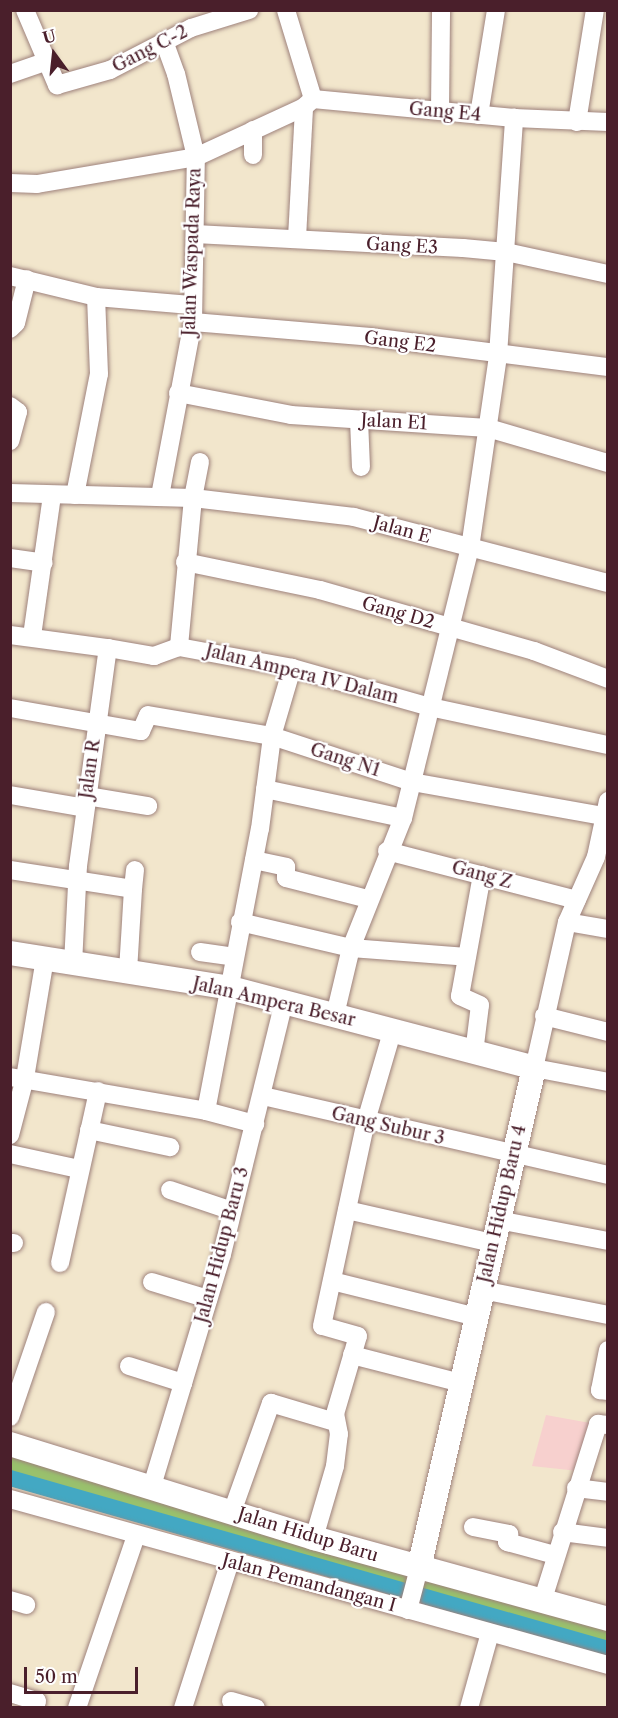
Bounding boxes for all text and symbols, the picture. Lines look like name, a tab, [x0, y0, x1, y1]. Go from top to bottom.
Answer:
street label: Gang C-2	[109, 21, 191, 77]
north arrow	[24, 24, 84, 84]
text: U	[40, 25, 58, 48]
street label: Gang E4	[408, 98, 482, 126]
street label: Jalan Waspada Raya	[178, 167, 206, 337]
street label: Gang E3	[366, 233, 438, 259]
street label: Gang E2	[363, 327, 437, 357]
street label: Jalan E1	[360, 409, 428, 435]
street label: Jalan E	[371, 512, 433, 548]
street label: Gang D2	[359, 592, 437, 634]
street label: Jalan Ampera IV Dalam	[202, 639, 402, 709]
street label: Jalan R	[75, 738, 105, 800]
street label: Gang N1	[307, 739, 383, 781]
street label: Gang Z	[449, 857, 515, 893]
street label: Jalan Ampera Besar	[190, 973, 358, 1031]
street label: Gang Subur 3	[329, 1102, 447, 1150]
street label: Jalan Hidup Baru 4	[473, 1123, 531, 1285]
street label: Jalan Hidup Baru 3	[191, 1165, 253, 1325]
street label: Jalan Hidup Baru	[235, 1503, 381, 1567]
street label: Jalan Pemandangan I	[220, 1549, 398, 1617]
scale bar	[27, 1655, 141, 1693]
text: 50 m	[35, 1666, 78, 1688]

